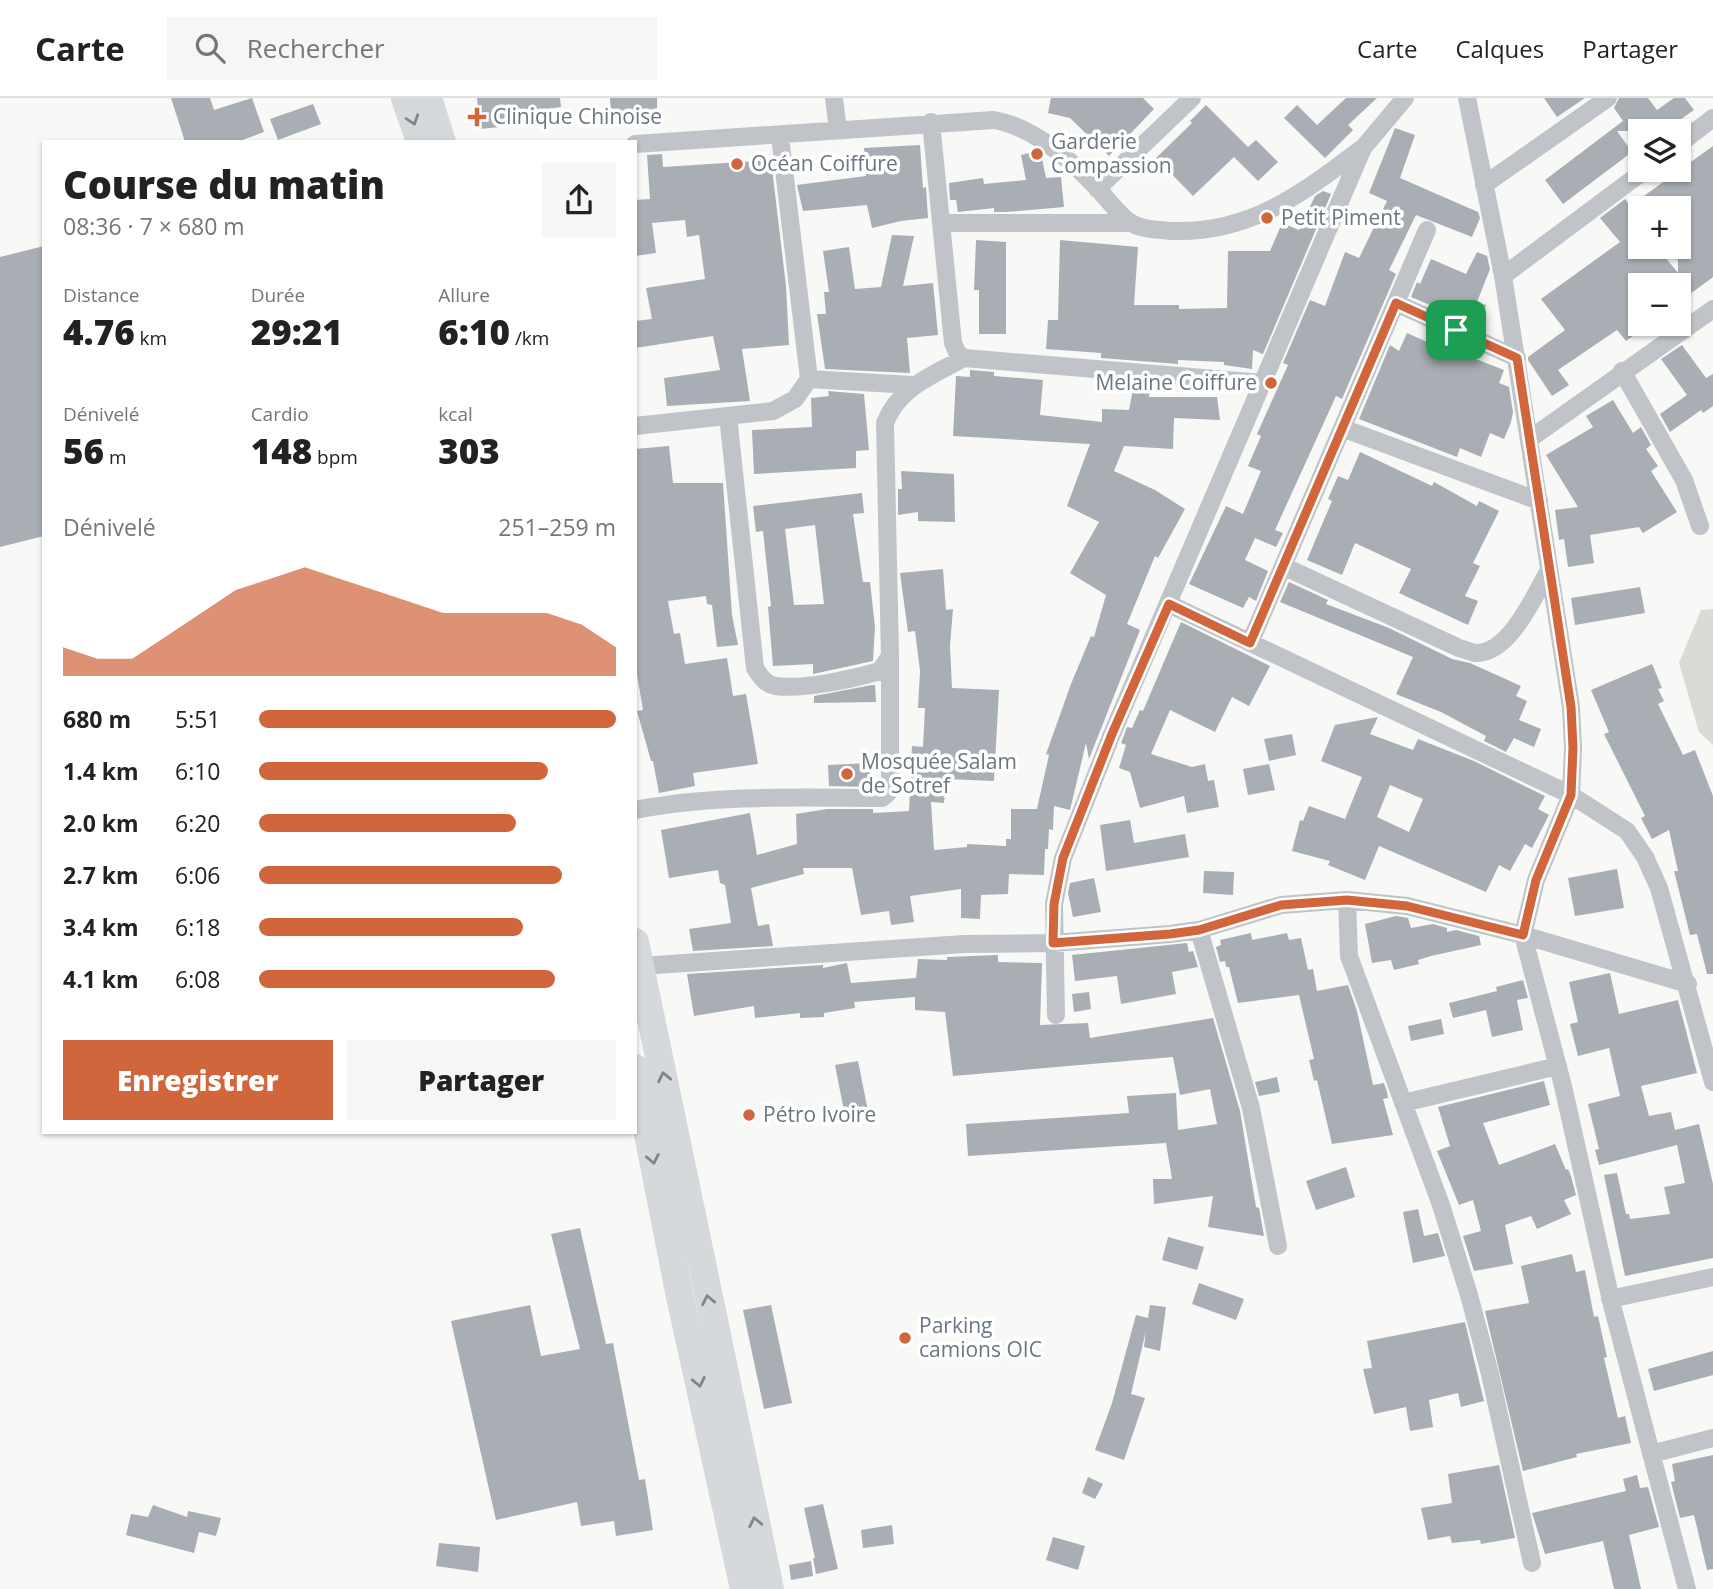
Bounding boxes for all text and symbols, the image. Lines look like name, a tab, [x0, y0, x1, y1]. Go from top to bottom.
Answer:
search box	[167, 17, 657, 80]
text: Carte	[35, 26, 125, 71]
icon: search	[191, 29, 229, 67]
text: Rechercher	[247, 30, 385, 66]
text: Carte	[1357, 32, 1417, 65]
text: Calques	[1455, 32, 1544, 65]
text: Partager	[1582, 32, 1678, 65]
place label: Clinique Chinoise	[493, 102, 662, 130]
marker: Clinique Chinoise	[467, 107, 487, 127]
one-way arrow	[404, 113, 419, 125]
map controls	[1628, 119, 1691, 336]
button: layers	[1628, 119, 1691, 182]
place label: Garderie Compassion	[1051, 127, 1172, 179]
marker: Garderie Compassion	[1029, 146, 1045, 162]
place label: Océan Coiffure	[751, 149, 898, 177]
marker: Océan Coiffure	[729, 156, 745, 172]
text: Course du matin	[63, 158, 385, 210]
button: share	[542, 163, 616, 237]
button: +	[1628, 196, 1691, 259]
place label: Petit Piment	[1281, 203, 1401, 231]
text: 08:36 · 7 × 680 m	[63, 210, 245, 242]
marker: Petit Piment	[1259, 210, 1275, 226]
button: −	[1628, 273, 1691, 336]
text: Distance	[63, 282, 139, 308]
text: Durée	[251, 282, 305, 308]
text: Allure	[438, 282, 490, 308]
pin	[1426, 300, 1486, 360]
text: 4.76	[63, 308, 135, 355]
text: 29:21	[251, 308, 343, 355]
text: 6:10	[438, 308, 510, 355]
icon: arrive	[1437, 311, 1475, 349]
text: km	[135, 325, 167, 351]
text: /km	[510, 325, 549, 351]
place label: Melaine Coiffure	[1095, 368, 1257, 396]
marker: Melaine Coiffure	[1263, 375, 1279, 391]
text: Dénivelé	[63, 401, 140, 427]
text: Cardio	[251, 401, 309, 427]
text: kcal	[438, 401, 473, 427]
text: 56	[63, 427, 104, 474]
text: 148	[251, 427, 312, 474]
text: 303	[438, 427, 500, 474]
text: m	[104, 444, 127, 470]
text: bpm	[312, 444, 358, 470]
text: Dénivelé	[63, 511, 156, 543]
text: 251–259 m	[498, 511, 616, 543]
text: 680 m	[63, 703, 131, 735]
text: 5:51	[175, 703, 221, 735]
place label: Mosquée Salam de Sotref	[861, 747, 1017, 799]
text: 1.4 km	[63, 755, 139, 787]
text: 6:10	[175, 755, 221, 787]
marker: Mosquée Salam de Sotref	[839, 766, 855, 782]
text: 2.0 km	[63, 807, 139, 839]
text: 6:20	[175, 807, 221, 839]
text: 2.7 km	[63, 859, 139, 891]
text: 6:06	[175, 859, 221, 891]
text: 3.4 km	[63, 911, 139, 943]
text: 6:18	[175, 911, 221, 943]
text: 4.1 km	[63, 963, 139, 995]
text: 6:08	[175, 963, 221, 995]
button: Enregistrer	[63, 1040, 333, 1120]
button: Partager	[347, 1040, 616, 1120]
one-way arrow	[657, 1071, 672, 1083]
place label: Pétro Ivoire	[763, 1100, 876, 1128]
marker: Pétro Ivoire	[741, 1107, 757, 1123]
one-way arrow	[645, 1153, 660, 1165]
one-way arrow	[702, 1294, 717, 1306]
place label: Parking camions OIC	[919, 1311, 1042, 1363]
marker: Parking camions OIC	[897, 1330, 913, 1346]
one-way arrow	[691, 1376, 705, 1388]
one-way arrow	[749, 1516, 764, 1528]

